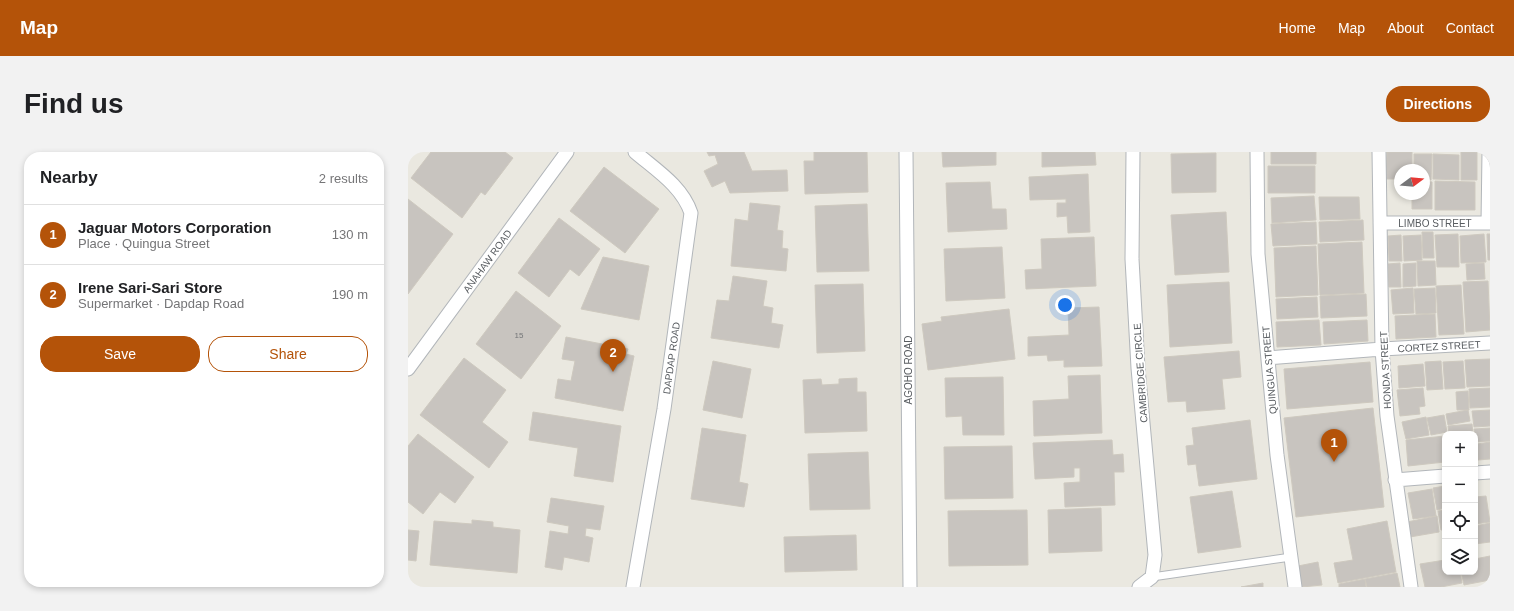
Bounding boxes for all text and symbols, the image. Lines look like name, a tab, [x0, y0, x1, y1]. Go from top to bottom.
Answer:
text: Map	[20, 17, 58, 38]
text: Home	[1279, 20, 1316, 36]
text: Map	[1338, 20, 1365, 36]
text: About	[1387, 20, 1424, 36]
text: Contact	[1446, 20, 1494, 36]
button: Directions	[1386, 86, 1490, 122]
text: Find us	[24, 88, 124, 119]
north arrow	[1394, 164, 1430, 200]
text: Nearby	[40, 168, 98, 187]
text: 2 results	[319, 171, 368, 186]
street label: LIMBO STREET	[1398, 218, 1472, 229]
text: Jaguar Motors Corporation	[78, 219, 271, 236]
text: 1	[49, 227, 57, 242]
text: 130 m	[332, 227, 368, 242]
street label: ANAHAW ROAD	[461, 228, 514, 295]
text: Place · Quingua Street	[78, 236, 210, 251]
text: Irene Sari-Sari Store	[78, 279, 222, 296]
text: 2	[49, 287, 57, 302]
text: 190 m	[332, 287, 368, 302]
your location	[1055, 295, 1075, 315]
text: Supermarket · Dapdap Road	[78, 296, 244, 311]
street label: DAPDAP ROAD	[661, 321, 682, 395]
street label: CAMBRIDGE CIRCLE	[1132, 322, 1149, 423]
street label: QUINGUA STREET	[1260, 325, 1279, 414]
house number: 15	[515, 331, 524, 340]
street label: HONDA STREET	[1378, 331, 1393, 409]
button: Save	[40, 336, 200, 372]
button: Share	[208, 336, 368, 372]
street label: AGOHO ROAD	[903, 336, 914, 404]
pin: 2	[600, 339, 626, 372]
street label: CORTEZ STREET	[1397, 339, 1481, 354]
pin: 1	[1321, 429, 1347, 462]
map controls	[1442, 431, 1478, 575]
button: +	[1442, 431, 1478, 467]
button: −	[1442, 467, 1478, 503]
button: locate	[1442, 503, 1478, 539]
button: layers	[1442, 539, 1478, 575]

